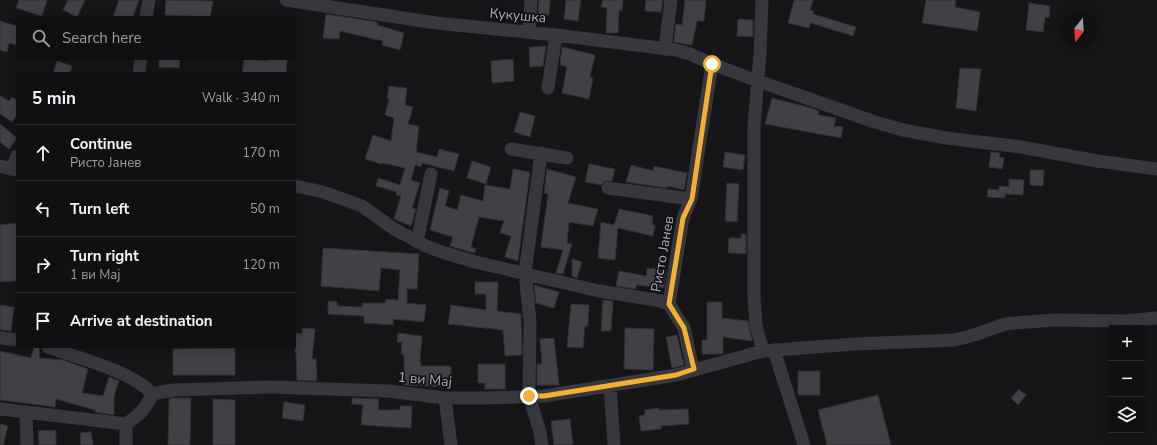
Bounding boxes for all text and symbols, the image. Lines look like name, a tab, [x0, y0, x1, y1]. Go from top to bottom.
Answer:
street label: Кукушка	[489, 4, 547, 27]
north arrow	[1061, 12, 1097, 48]
search box	[16, 16, 296, 60]
icon: search	[30, 27, 52, 49]
text: Search here	[62, 28, 142, 48]
route start	[703, 55, 721, 73]
text: 5 min	[32, 87, 76, 110]
text: Walk · 340 m	[202, 89, 280, 107]
text: Continue	[70, 134, 132, 154]
icon: ahead	[32, 142, 54, 164]
text: 170 m	[242, 144, 280, 162]
text: Ристо Јанев	[70, 154, 141, 172]
icon: left	[32, 198, 54, 220]
text: Turn left	[70, 199, 129, 219]
text: 50 m	[250, 200, 280, 218]
street label: Ристо Јанев	[646, 214, 679, 294]
text: Turn right	[70, 246, 139, 266]
icon: right	[32, 254, 54, 276]
text: 120 m	[242, 256, 280, 274]
text: 1 ви Мај	[70, 266, 121, 284]
icon: arrive	[32, 310, 54, 332]
text: Arrive at destination	[70, 311, 213, 331]
map controls	[1109, 325, 1145, 433]
button: +	[1109, 325, 1145, 361]
button: −	[1109, 361, 1145, 397]
street label: 1 ви Мај	[397, 368, 453, 391]
route end	[520, 387, 538, 405]
button: layers	[1109, 397, 1145, 433]

